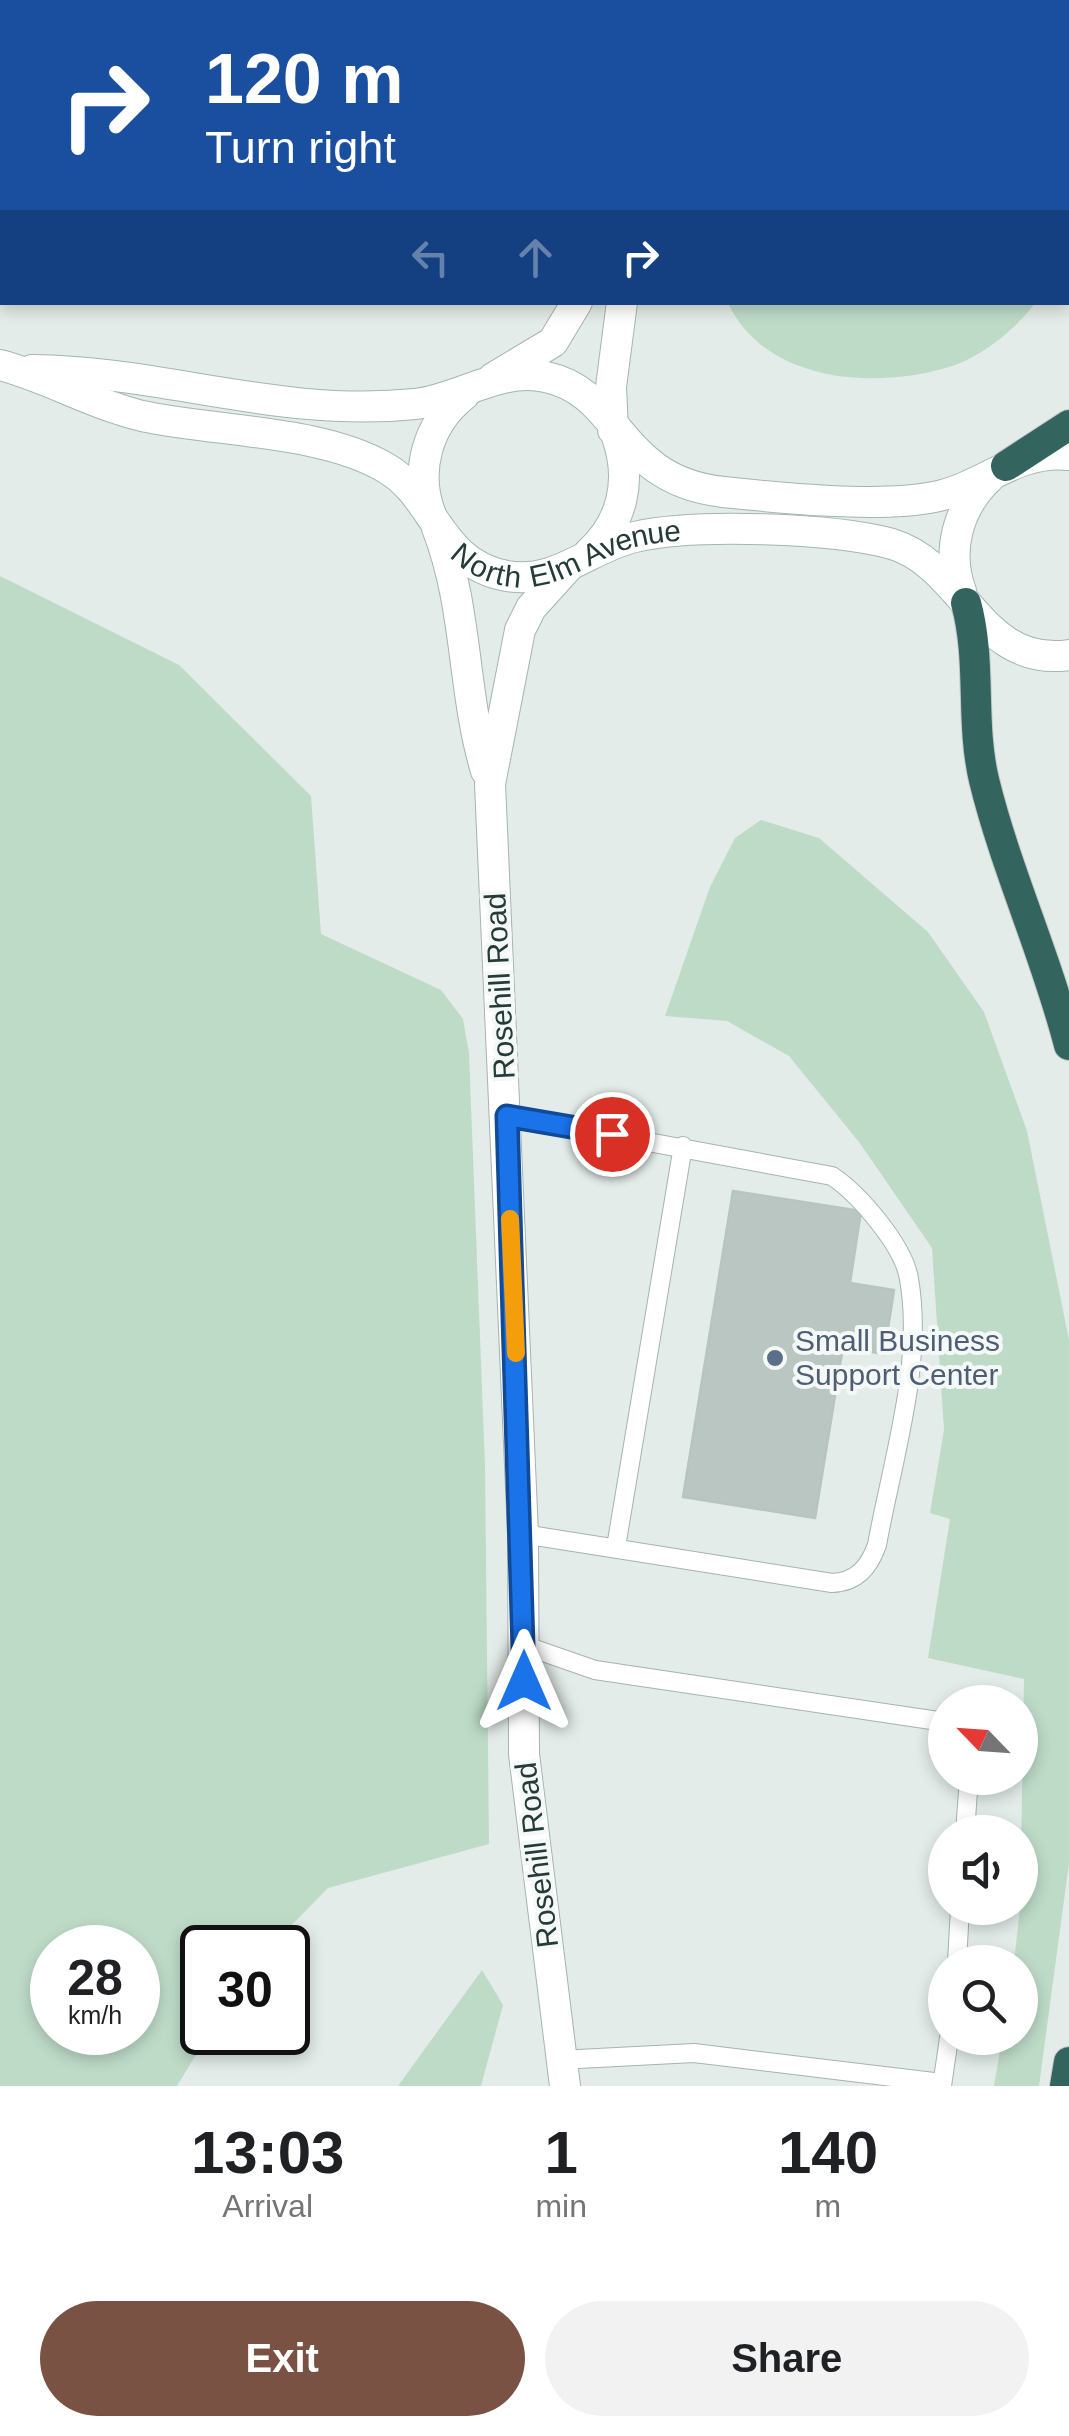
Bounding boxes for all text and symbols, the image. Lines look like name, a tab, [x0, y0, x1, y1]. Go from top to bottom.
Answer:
icon: right	[40, 40, 170, 170]
text: 120 m	[205, 40, 403, 118]
text: Turn right	[205, 122, 396, 173]
icon: left	[403, 230, 458, 285]
icon: ahead	[508, 230, 563, 285]
icon: right	[613, 230, 668, 285]
street label: North Elm Avenue	[445, 514, 682, 594]
street label: Rosehill Road	[478, 892, 521, 1080]
pin	[570, 1092, 655, 1177]
icon: arrive	[585, 1107, 640, 1162]
place label: Small Business Support Center	[795, 1324, 1000, 1391]
marker: Small Business Support Center	[764, 1347, 786, 1369]
position arrow	[472, 1629, 576, 1733]
north arrow	[928, 1685, 1038, 1795]
map controls	[928, 1685, 1038, 2055]
street label: Rosehill Road	[509, 1760, 564, 1950]
button: sound	[928, 1815, 1038, 1925]
speed limit sign: 30	[180, 1925, 310, 2055]
button: search	[928, 1945, 1038, 2055]
text: 28	[67, 1950, 123, 2006]
text: km/h	[68, 2001, 122, 2029]
text: 13:03	[191, 2119, 344, 2186]
text: 1	[544, 2119, 578, 2186]
text: 140	[778, 2119, 878, 2186]
text: Arrival	[222, 2188, 313, 2224]
text: min	[535, 2188, 587, 2224]
text: m	[815, 2188, 841, 2224]
button: Exit	[40, 2301, 525, 2416]
button: Share	[545, 2301, 1029, 2416]

